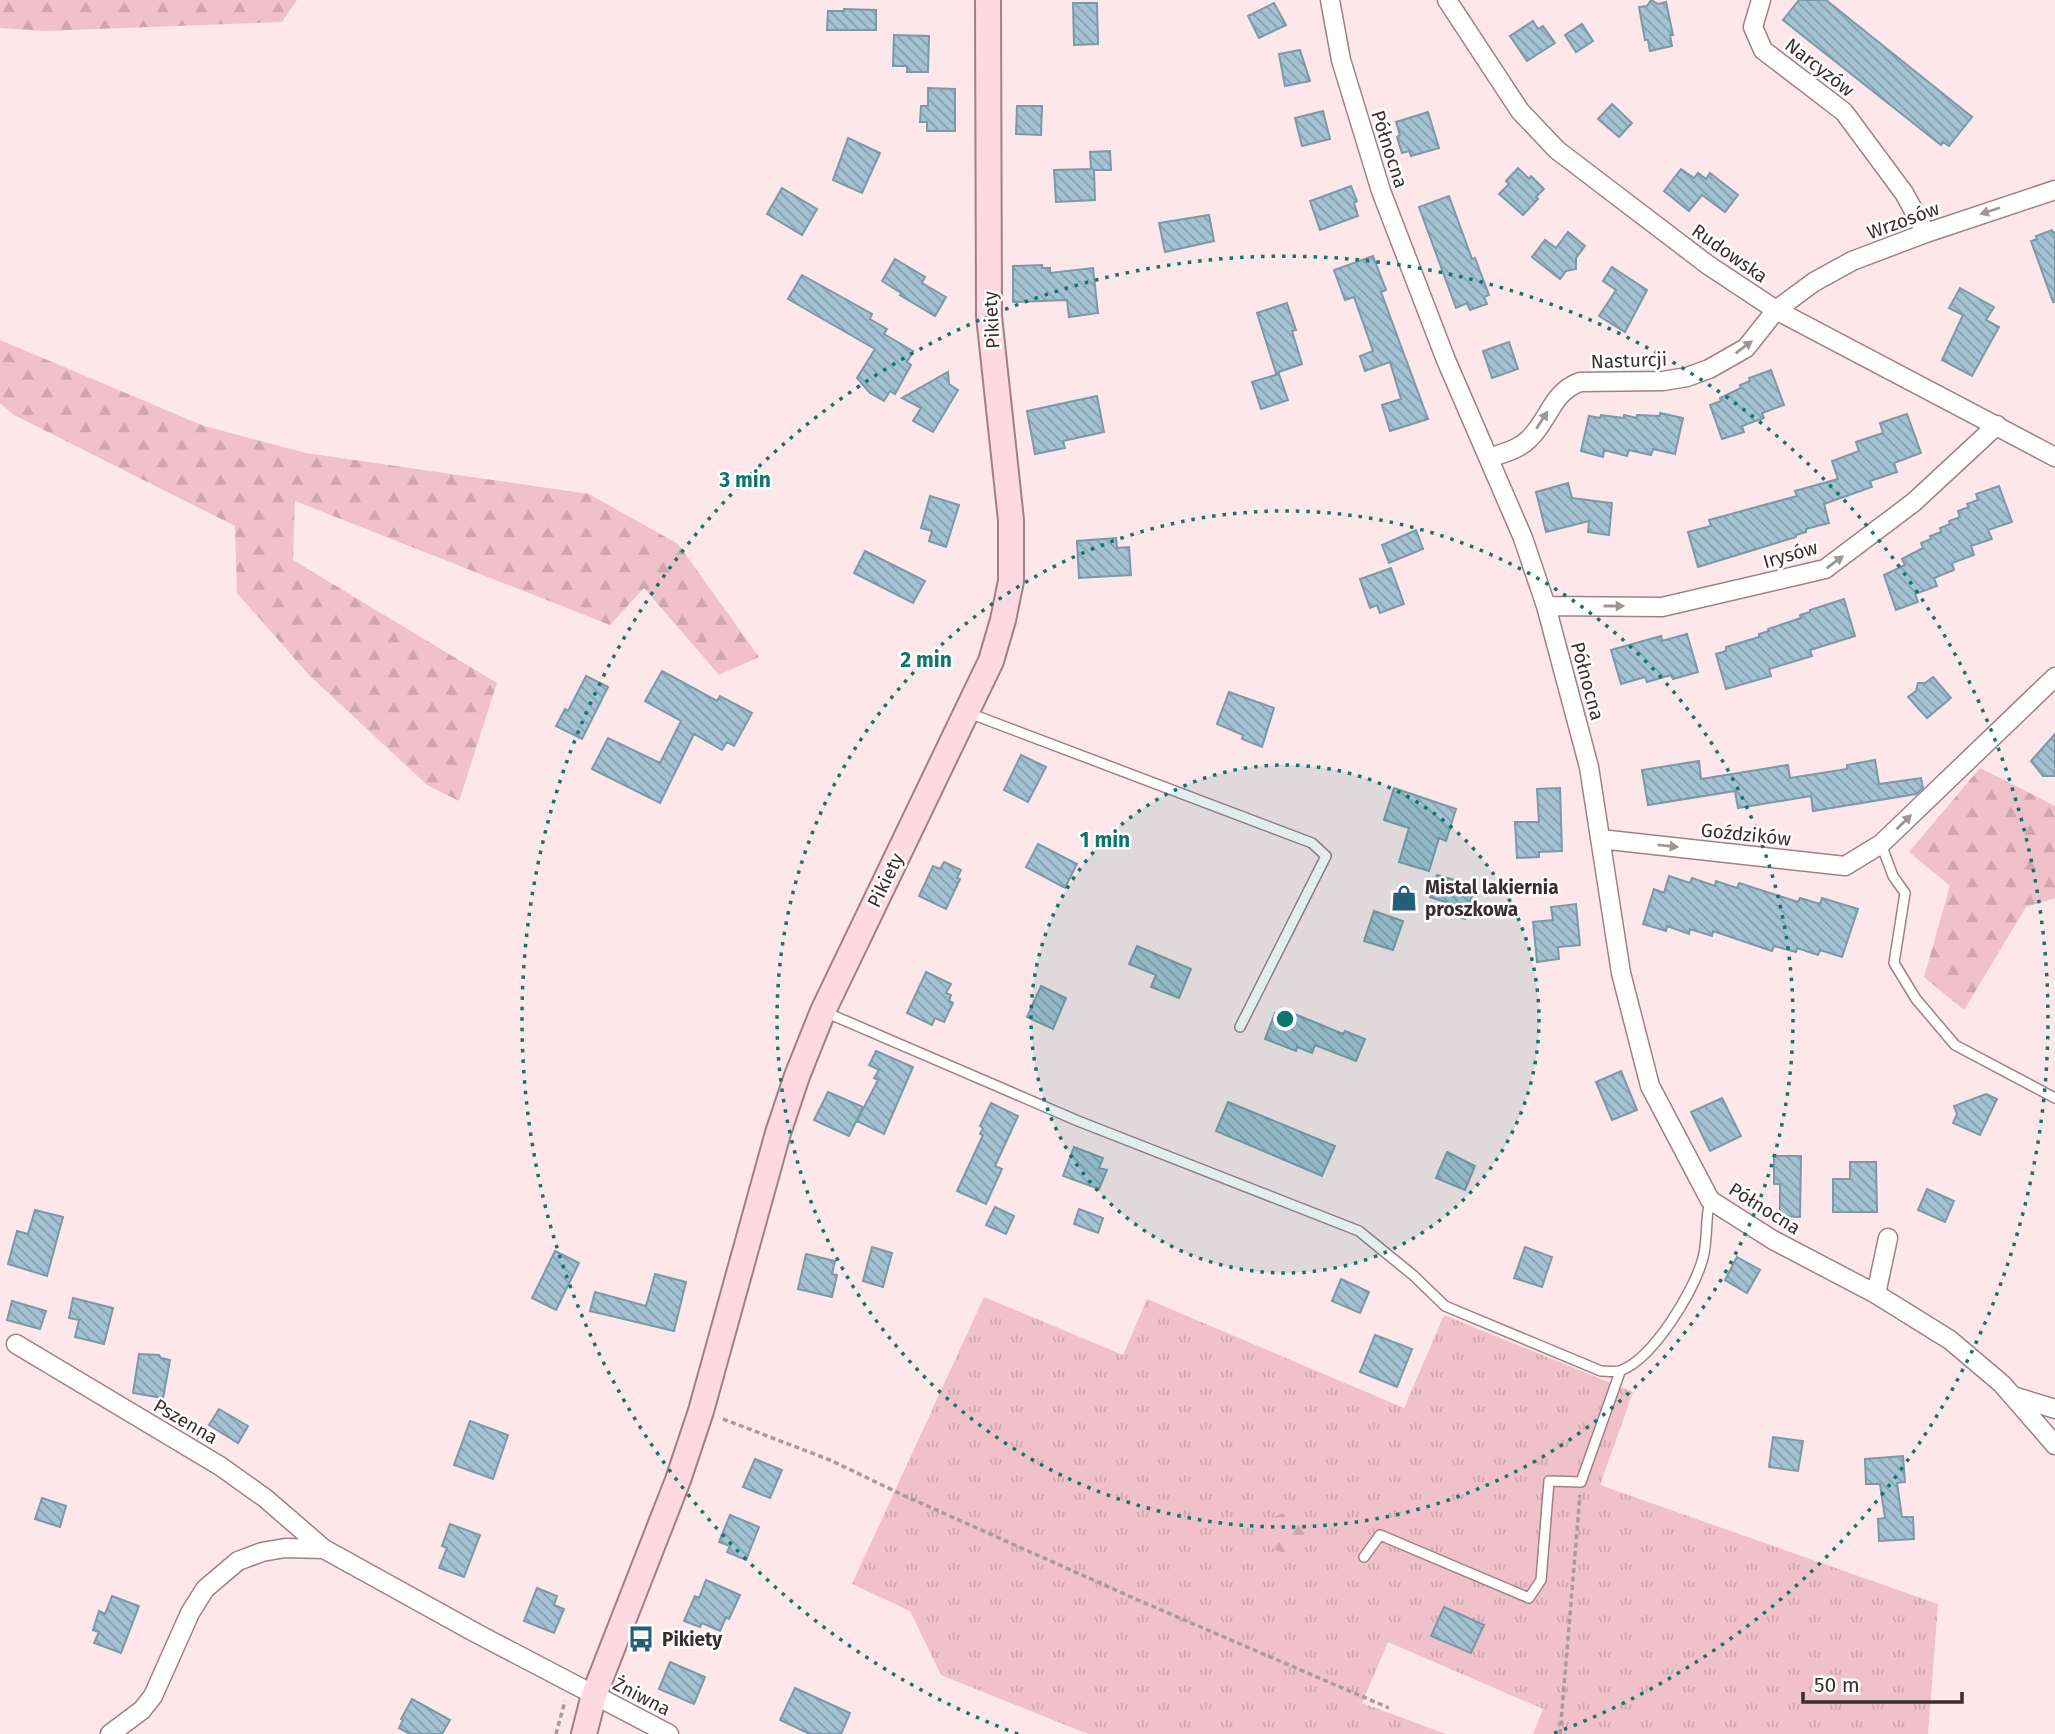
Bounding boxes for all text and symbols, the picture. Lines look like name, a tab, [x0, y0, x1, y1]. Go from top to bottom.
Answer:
street label: Narcyzów	[1781, 33, 1859, 102]
street label: Północna	[1366, 107, 1413, 191]
street label: Wrzosów	[1864, 197, 1943, 244]
one-way arrow	[1980, 207, 2001, 217]
street label: Rudowska	[1687, 219, 1772, 288]
street label: Pikiety	[978, 290, 1005, 350]
one-way arrow	[1735, 340, 1753, 354]
street label: Nasturcji	[1590, 348, 1668, 373]
one-way arrow	[1536, 410, 1549, 429]
text: 3 min	[718, 467, 771, 493]
street label: Irysów	[1760, 536, 1820, 573]
one-way arrow	[1826, 555, 1844, 569]
one-way arrow	[1604, 601, 1626, 612]
street label: Północna	[1566, 639, 1609, 723]
text: 2 min	[900, 647, 952, 673]
one-way arrow	[1895, 814, 1912, 830]
street label: Goździków	[1700, 818, 1792, 851]
text: 1 min	[1080, 827, 1130, 853]
one-way arrow	[1657, 841, 1679, 852]
street label: Pikiety	[862, 849, 909, 911]
place label: Mistal lakiernia proszkowa	[1425, 876, 1559, 921]
shop icon: Mistal lakiernia proszkowa	[1389, 883, 1419, 913]
centre of rings	[1273, 1007, 1297, 1031]
street label: Północna	[1725, 1177, 1805, 1239]
street label: Pszenna	[150, 1394, 222, 1449]
bus stop icon: Pikiety	[626, 1624, 656, 1654]
place label: Pikiety	[662, 1628, 722, 1651]
scale bar	[1803, 1660, 1962, 1704]
street label: Żniwna	[609, 1672, 674, 1721]
text: 50 m	[1814, 1672, 1860, 1698]

